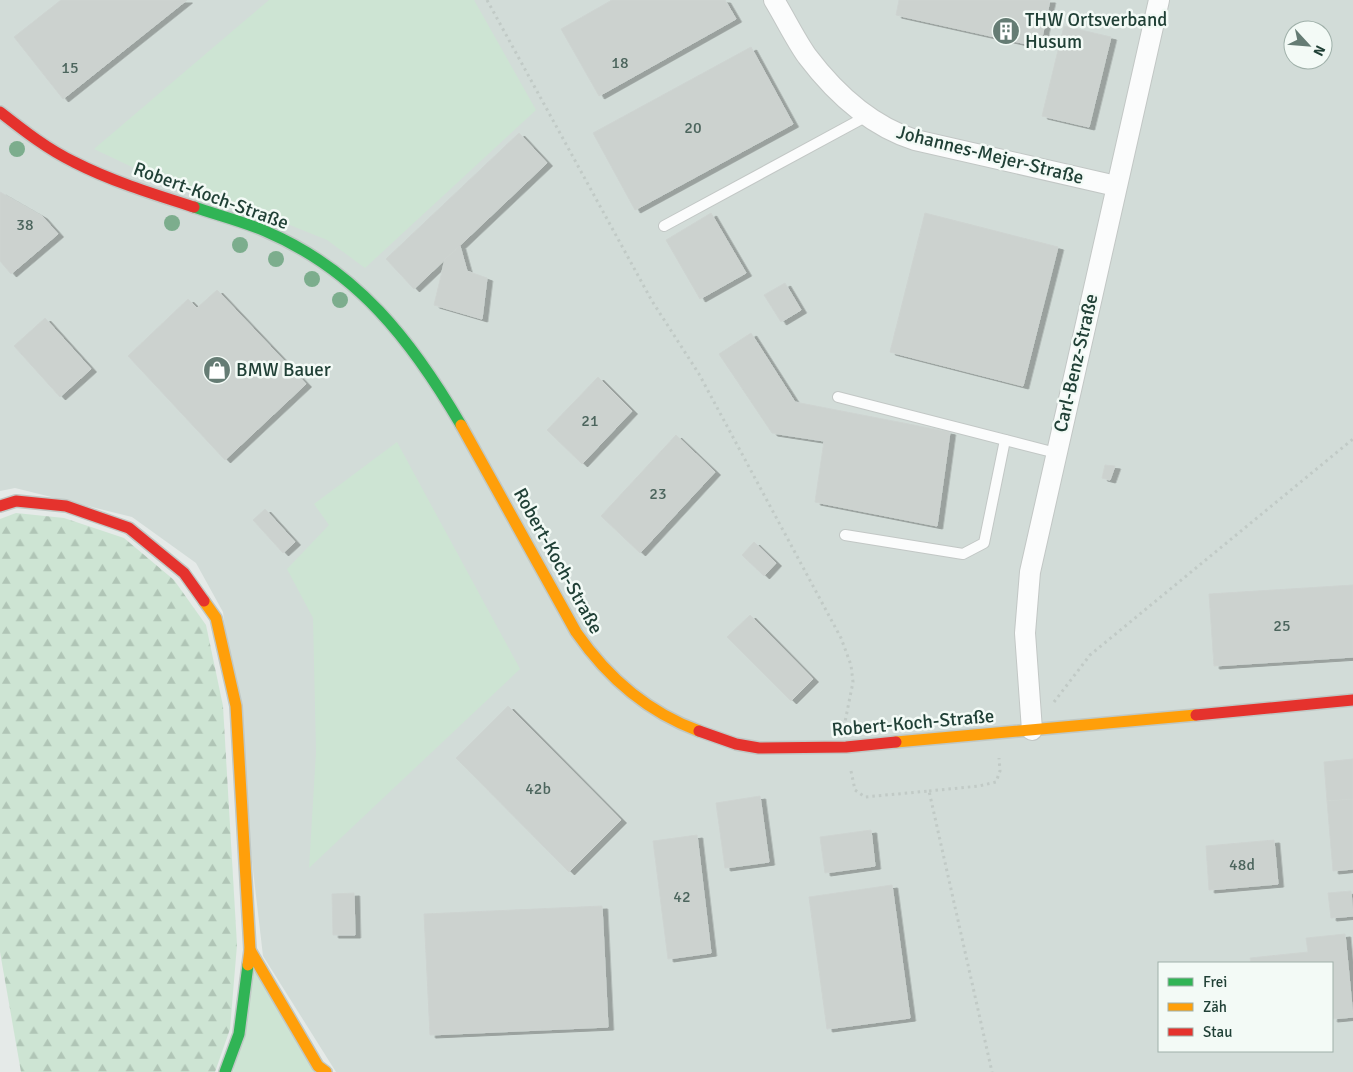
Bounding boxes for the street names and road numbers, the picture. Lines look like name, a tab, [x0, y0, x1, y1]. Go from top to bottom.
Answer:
street label: Johannes-Mejer-Straße	[894, 120, 1086, 190]
street label: Robert-Koch-Straße	[130, 157, 292, 235]
street label: Carl-Benz-Straße	[1048, 291, 1104, 435]
street label: Robert-Koch-Straße	[508, 484, 608, 638]
street label: Robert-Koch-Straße	[831, 704, 995, 742]

